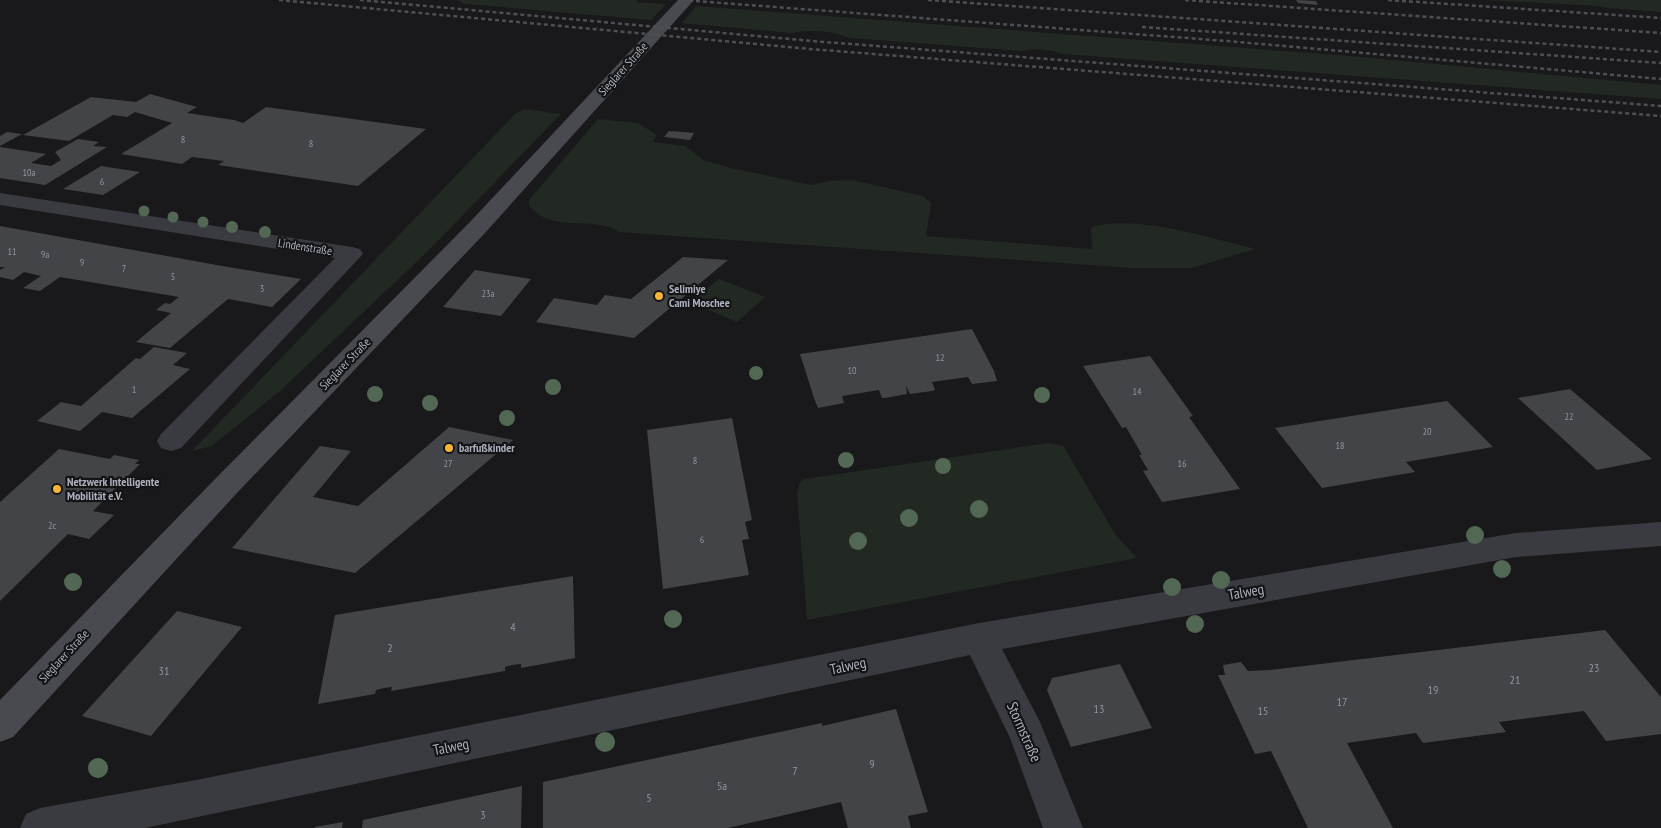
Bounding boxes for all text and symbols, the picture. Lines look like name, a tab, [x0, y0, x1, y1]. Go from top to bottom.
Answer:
street label: Sieglarer Straße	[595, 39, 651, 99]
house number: 8	[181, 133, 185, 146]
house number: 8	[309, 137, 313, 150]
house number: 10a	[23, 166, 36, 179]
house number: 6	[100, 175, 105, 188]
street label: Lindenstraße	[277, 235, 333, 258]
house number: 11	[8, 245, 17, 258]
house number: 9a	[41, 248, 49, 261]
house number: 9	[80, 256, 84, 269]
house number: 7	[122, 262, 126, 275]
house number: 5	[171, 270, 175, 283]
place label: Selimiye Cami Moschee	[669, 281, 730, 310]
house number: 3	[260, 282, 264, 295]
house number: 23a	[482, 287, 495, 300]
marker: Selimiye Cami Moschee	[653, 290, 665, 302]
street label: Sieglarer Straße	[316, 334, 373, 393]
house number: 12	[936, 351, 945, 364]
house number: 10	[848, 364, 857, 377]
house number: 1	[132, 383, 136, 396]
house number: 14	[1133, 385, 1142, 398]
house number: 22	[1565, 410, 1574, 423]
house number: 20	[1423, 425, 1432, 438]
house number: 18	[1336, 439, 1345, 452]
place label: barfußkinder	[459, 440, 515, 455]
marker: barfußkinder	[443, 442, 455, 454]
house number: 8	[693, 454, 697, 467]
house number: 27	[444, 457, 453, 470]
house number: 16	[1178, 457, 1187, 470]
place label: Netzwerk Intelligente Mobilität e.V.	[67, 474, 159, 503]
marker: Netzwerk Intelligente Mobilität e.V.	[51, 483, 63, 495]
house number: 2c	[48, 519, 56, 532]
house number: 6	[700, 533, 705, 546]
street label: Talweg	[1226, 579, 1265, 604]
house number: 4	[510, 619, 516, 634]
street label: Sieglarer Straße	[35, 626, 92, 685]
house number: 2	[387, 640, 393, 655]
street label: Talweg	[828, 652, 868, 679]
house number: 23	[1589, 660, 1599, 675]
house number: 31	[159, 663, 169, 678]
house number: 21	[1510, 672, 1520, 687]
house number: 19	[1428, 682, 1438, 697]
house number: 17	[1337, 694, 1347, 709]
street label: Stormstraße	[1003, 699, 1046, 765]
house number: 13	[1094, 701, 1104, 716]
house number: 15	[1258, 703, 1268, 718]
street label: Talweg	[431, 734, 470, 759]
house number: 9	[869, 756, 875, 771]
house number: 7	[792, 763, 798, 778]
house number: 5a	[717, 778, 727, 793]
house number: 5	[646, 790, 652, 805]
house number: 3	[480, 807, 486, 822]

